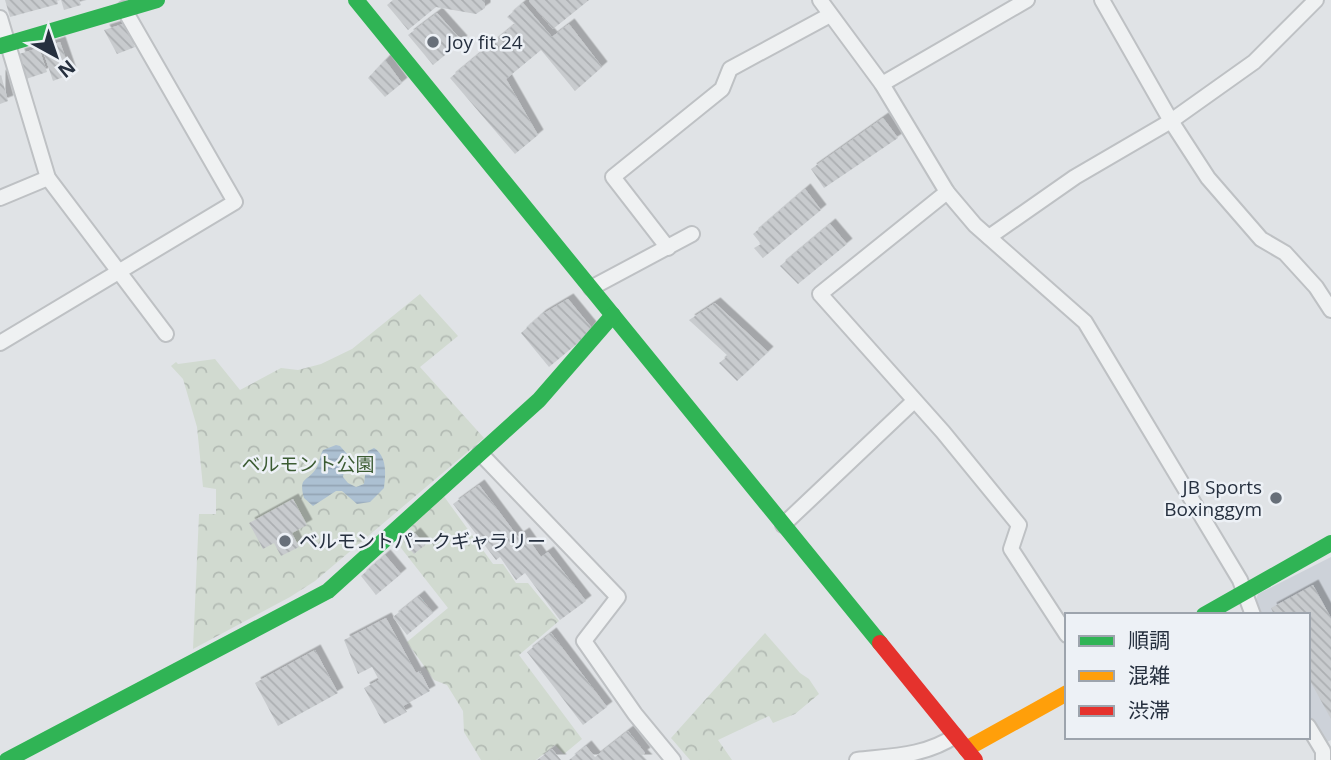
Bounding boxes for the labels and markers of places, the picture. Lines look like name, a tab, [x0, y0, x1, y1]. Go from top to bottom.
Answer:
place label: Joy fit 24	[445, 29, 523, 55]
marker: Joy fit 24	[425, 34, 441, 50]
place label: JB Sports Boxinggym	[1164, 474, 1262, 522]
marker: JB Sports Boxinggym	[1268, 490, 1284, 506]
place label: ベルモントパークギャラリー	[299, 528, 546, 554]
marker: ベルモントパークギャラリー	[277, 533, 293, 549]

